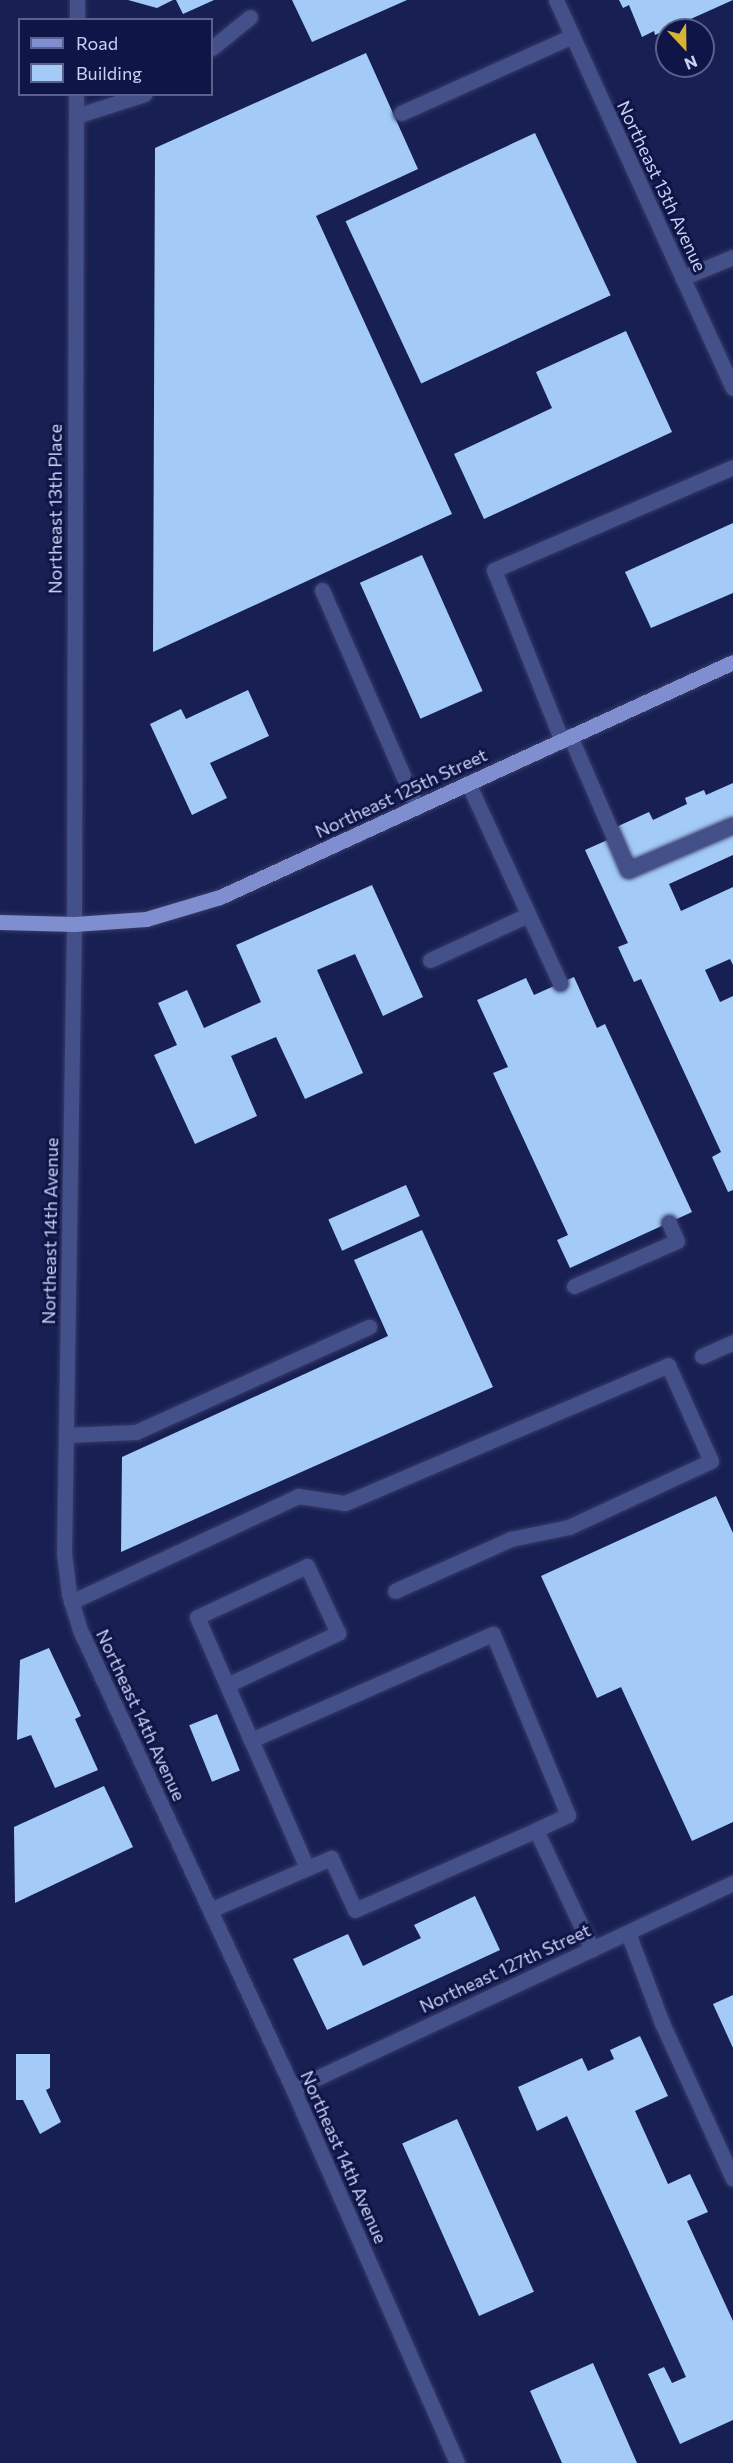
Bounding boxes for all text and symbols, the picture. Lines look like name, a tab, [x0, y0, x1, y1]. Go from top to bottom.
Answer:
legend	[18, 18, 213, 96]
north arrow	[655, 18, 715, 78]
text: Road	[76, 32, 118, 54]
text: N	[682, 52, 700, 74]
text: Building	[76, 62, 142, 84]
street label: Northeast 13th Avenue	[613, 97, 711, 275]
street label: Northeast 13th Place	[44, 424, 66, 594]
street label: Northeast 125th Street	[312, 744, 490, 842]
street label: Northeast 14th Avenue	[38, 1137, 62, 1325]
street label: Northeast 14th Avenue	[92, 1626, 190, 1804]
street label: Northeast 127th Street	[416, 1919, 594, 2017]
street label: Northeast 14th Avenue	[296, 2067, 392, 2247]

